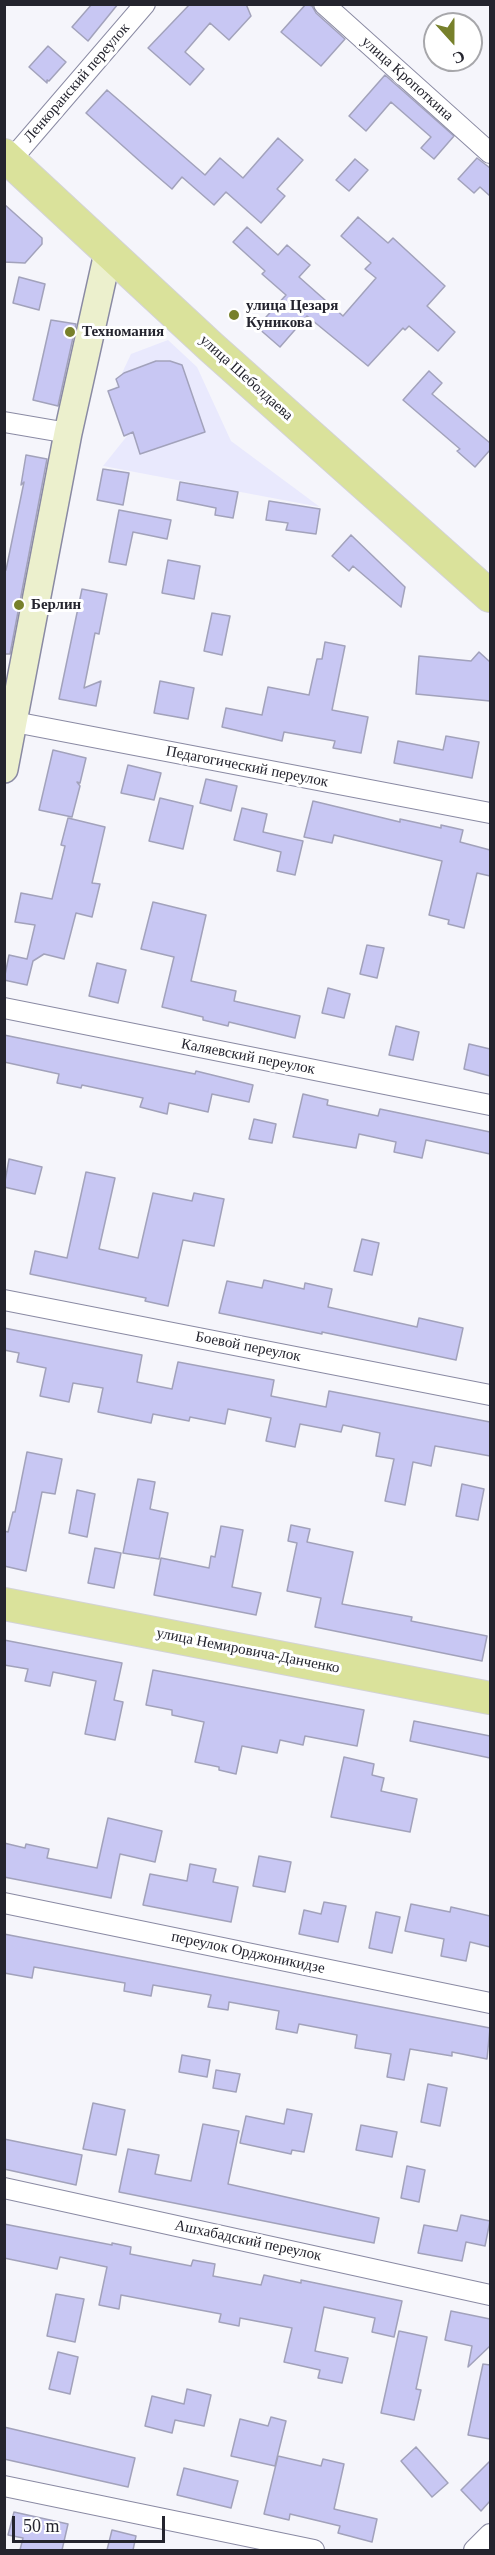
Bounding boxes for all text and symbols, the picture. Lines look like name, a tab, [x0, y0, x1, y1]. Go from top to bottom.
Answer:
north arrow	[423, 12, 483, 72]
street label: Ленкоранский переулок	[20, 20, 134, 146]
street label: улица Кропоткина	[357, 33, 457, 125]
text: С	[450, 47, 467, 67]
place label: улица Цезаря Куникова	[246, 297, 338, 332]
marker: улица Цезаря Куникова	[227, 308, 241, 322]
place label: Техномания	[82, 323, 164, 341]
marker: Техномания	[63, 325, 77, 339]
street label: улица Шеболдаева	[196, 331, 296, 425]
place label: Берлин	[31, 596, 81, 614]
marker: Берлин	[12, 598, 26, 612]
street label: Педагогический переулок	[164, 742, 330, 792]
street label: Каляевский переулок	[180, 1035, 316, 1079]
street label: Боевой переулок	[194, 1328, 302, 1366]
street label: улица Немировича-Данченко	[155, 1624, 341, 1678]
street label: переулок Орджоникидзе	[170, 1928, 326, 1978]
street label: Ашхабадский переулок	[173, 2217, 323, 2265]
scale bar	[15, 2504, 168, 2542]
text: 50 m	[23, 2516, 60, 2536]

